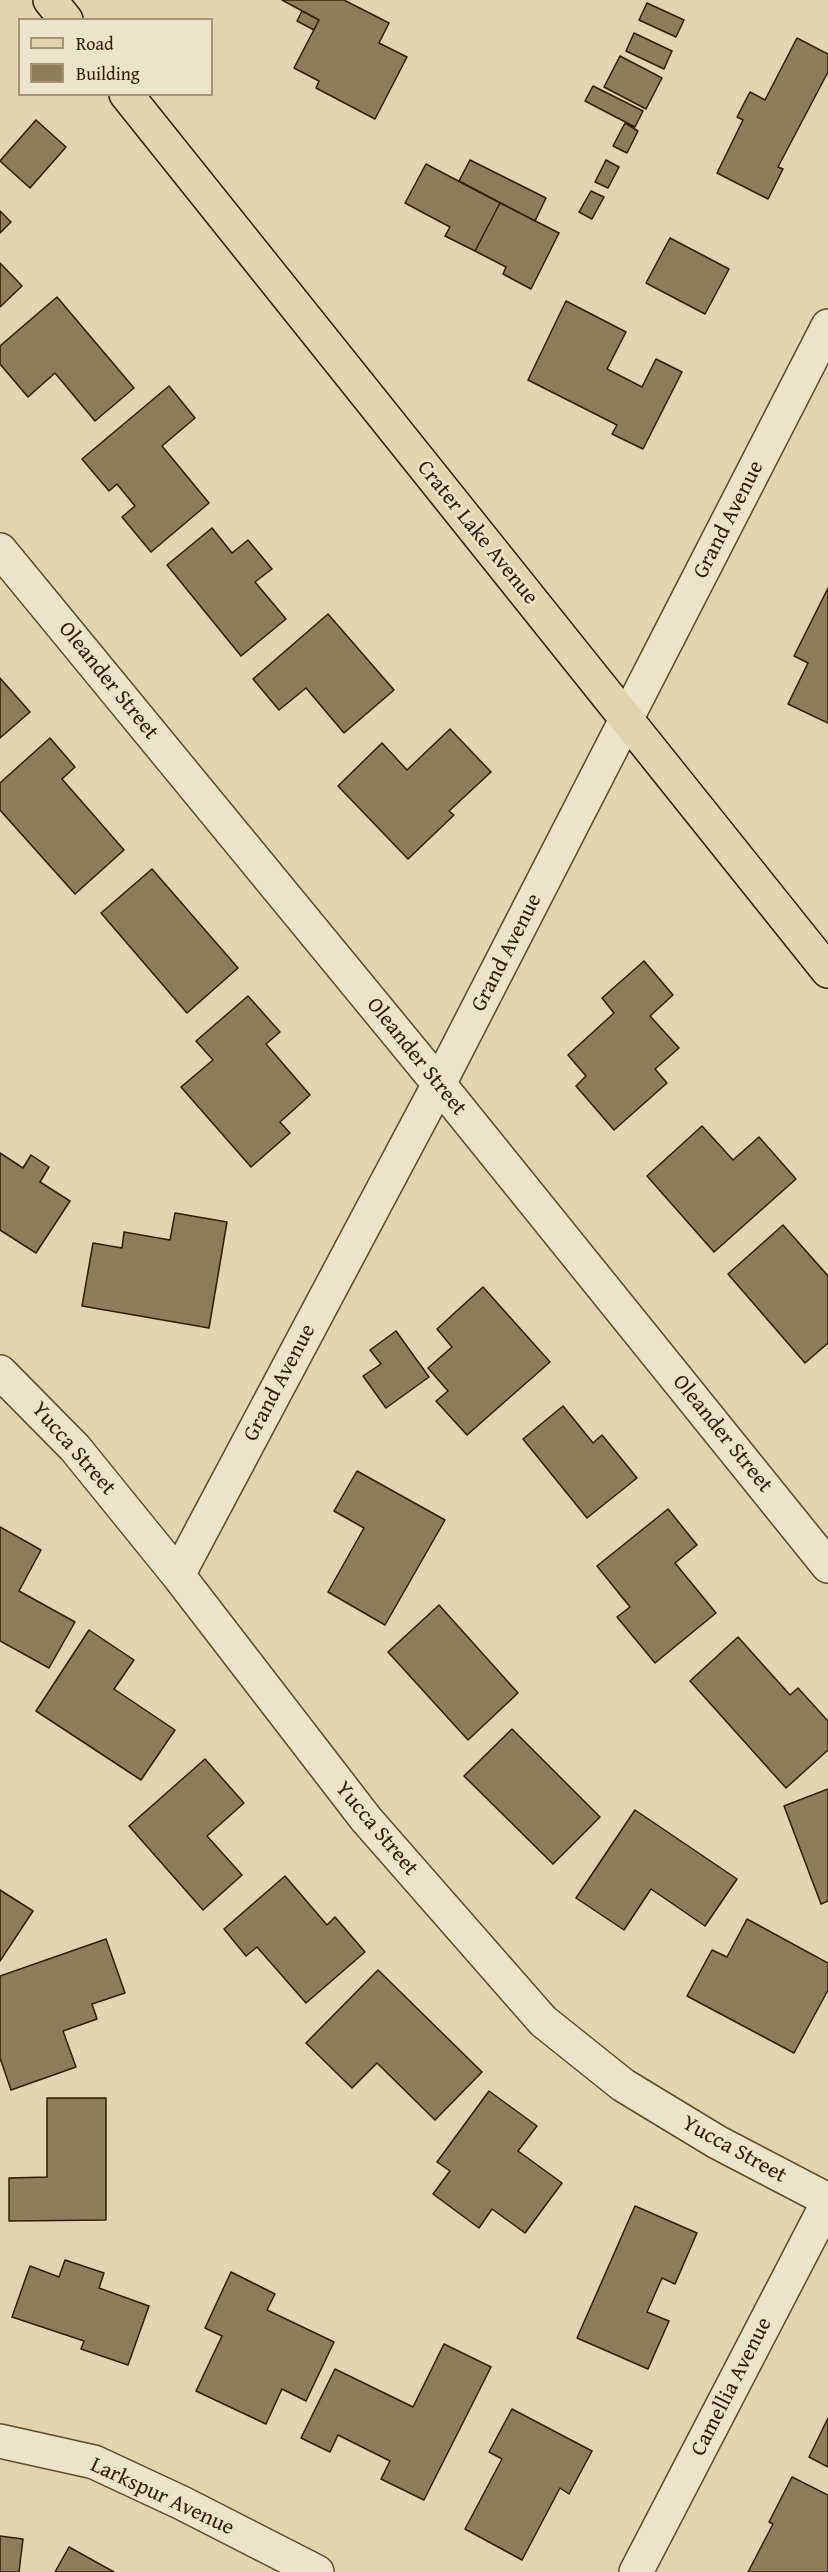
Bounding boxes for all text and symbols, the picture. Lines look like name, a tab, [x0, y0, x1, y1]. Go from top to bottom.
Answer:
legend	[18, 18, 213, 96]
text: Road	[76, 30, 114, 57]
text: Building	[76, 60, 140, 87]
street label: Crater Lake Avenue	[411, 456, 543, 610]
street label: Grand Avenue	[688, 457, 770, 583]
street label: Oleander Street	[52, 617, 164, 745]
street label: Grand Avenue	[466, 890, 548, 1016]
street label: Oleander Street	[360, 993, 472, 1121]
street label: Grand Avenue	[238, 1320, 322, 1446]
street label: Oleander Street	[666, 1370, 778, 1498]
street label: Yucca Street	[25, 1397, 121, 1501]
street label: Yucca Street	[329, 1776, 423, 1882]
street label: Yucca Street	[677, 2110, 791, 2190]
street label: Camellia Avenue	[686, 2313, 778, 2461]
street label: Larkspur Avenue	[86, 2452, 238, 2542]

